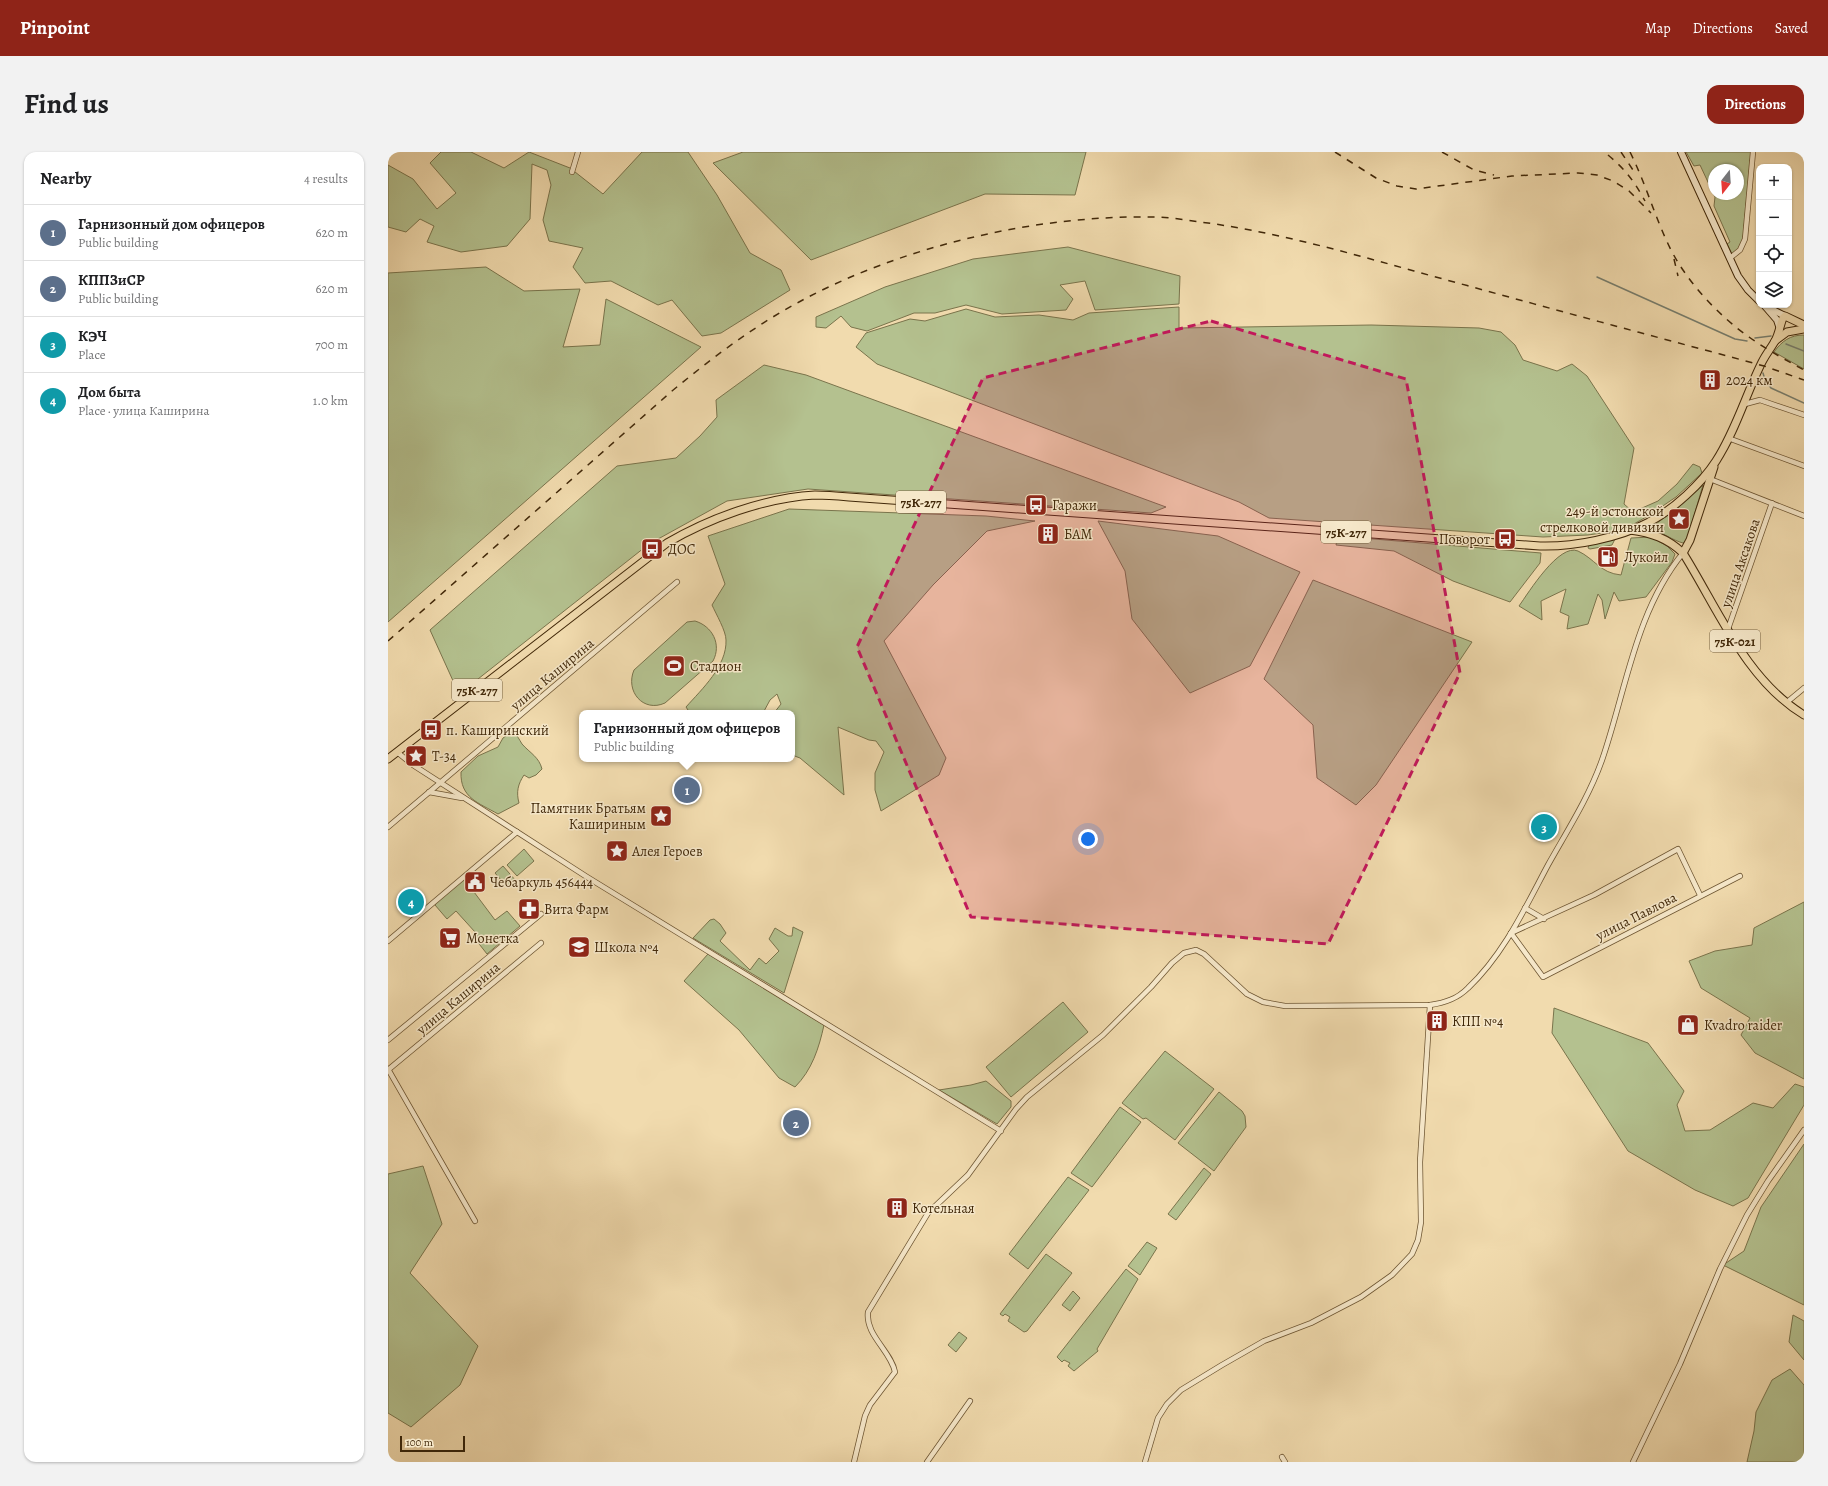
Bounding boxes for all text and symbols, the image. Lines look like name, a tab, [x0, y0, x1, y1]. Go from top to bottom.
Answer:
text: Pinpoint	[20, 15, 90, 41]
text: Map	[1645, 19, 1671, 38]
text: Directions	[1693, 19, 1753, 38]
text: Saved	[1775, 19, 1808, 38]
text: Find us	[24, 85, 109, 123]
button: Directions	[1707, 85, 1804, 124]
north arrow	[1708, 164, 1744, 200]
map controls	[1756, 164, 1792, 308]
button: +	[1756, 164, 1792, 200]
text: Nearby	[40, 167, 91, 190]
text: 4 results	[304, 170, 348, 187]
button: −	[1756, 200, 1792, 236]
text: Гарнизонный дом офицеров	[78, 214, 265, 234]
text: 1	[51, 224, 55, 241]
text: 620 m	[315, 224, 348, 241]
text: Public building	[78, 234, 158, 251]
button: locate	[1756, 236, 1792, 272]
text: КППЗиСР	[78, 270, 145, 290]
button: layers	[1756, 272, 1792, 308]
text: 2	[50, 280, 56, 297]
text: 620 m	[315, 280, 348, 297]
text: Public building	[78, 290, 158, 307]
text: КЭЧ	[78, 326, 107, 346]
text: 3	[50, 336, 56, 353]
text: 700 m	[315, 336, 348, 353]
text: Place	[78, 346, 106, 363]
building icon: 2024 км	[1697, 367, 1723, 393]
place label: 2024 км	[1726, 371, 1773, 390]
text: Дом быта	[78, 382, 141, 402]
text: 4	[50, 392, 56, 409]
text: 1.0 km	[313, 392, 348, 409]
text: Place · улица Каширина	[78, 402, 209, 419]
road number: 75К-277	[896, 491, 946, 513]
bus stop icon: Гаражи	[1023, 492, 1049, 518]
place label: Гаражи	[1052, 496, 1097, 515]
place label: 249-й эстонской стрелковой дивизии	[1540, 502, 1664, 537]
place icon: 249-й эстонской стрелковой дивизии	[1666, 506, 1692, 532]
street label: улица Аксакова	[1716, 516, 1765, 611]
building icon: БАМ	[1035, 521, 1061, 547]
road number: 75К-277	[1321, 521, 1371, 543]
place label: БАМ	[1064, 525, 1093, 544]
bus stop icon: Поворот	[1492, 526, 1518, 552]
place label: Поворот	[1439, 530, 1490, 549]
bus stop icon: ДОС	[639, 536, 665, 562]
place label: ДОС	[668, 540, 696, 559]
fuel station icon: Лукойл	[1595, 544, 1621, 570]
place label: Лукойл	[1624, 548, 1668, 567]
road number: 75К-021	[1710, 630, 1760, 652]
street label: улица Каширина	[506, 633, 599, 716]
sports icon: Стадион	[661, 653, 687, 679]
place label: Стадион	[690, 657, 742, 676]
road number: 75К-277	[452, 679, 502, 701]
popup	[579, 710, 795, 762]
bus stop icon: п. Каширинский	[418, 717, 444, 743]
text: Гарнизонный дом офицеров	[594, 718, 780, 738]
place label: п. Каширинский	[446, 721, 549, 740]
text: Public building	[594, 738, 674, 755]
place icon: Т-34	[403, 743, 429, 769]
place label: Т-34	[432, 747, 456, 766]
pin: 1	[674, 775, 700, 805]
place label: Памятник Братьям Кашириным	[531, 799, 646, 834]
place icon: Памятник Братьям Кашириным	[648, 803, 674, 829]
pin: 3	[1531, 812, 1557, 842]
your location	[1078, 829, 1098, 849]
place icon: Алея Героев	[604, 838, 630, 864]
place label: Алея Героев	[631, 842, 703, 861]
public building icon: Чебаpкуль 456444	[462, 869, 488, 895]
place label: Чебаpкуль 456444	[490, 873, 593, 892]
pin: 4	[398, 887, 424, 917]
street label: улица Павлова	[1592, 888, 1680, 945]
pharmacy icon: Вита Фарм	[516, 896, 542, 922]
place label: Вита Фарм	[544, 900, 609, 919]
supermarket icon: Монетка	[437, 925, 463, 951]
place label: Монетка	[466, 929, 519, 948]
school or university icon: Школа №4	[566, 934, 592, 960]
place label: Школа №4	[594, 938, 659, 957]
street label: улица Каширина	[412, 957, 505, 1040]
building icon: КПП №4	[1424, 1008, 1450, 1034]
place label: КПП №4	[1452, 1012, 1503, 1031]
shop icon: Kvadro raider	[1675, 1012, 1701, 1038]
place label: Kvadro raider	[1704, 1016, 1783, 1035]
pin: 2	[783, 1108, 809, 1138]
building icon: Котельная	[884, 1195, 910, 1221]
place label: Котельная	[912, 1199, 975, 1218]
scale bar	[400, 1434, 465, 1453]
text: 100 m	[406, 1435, 433, 1450]

